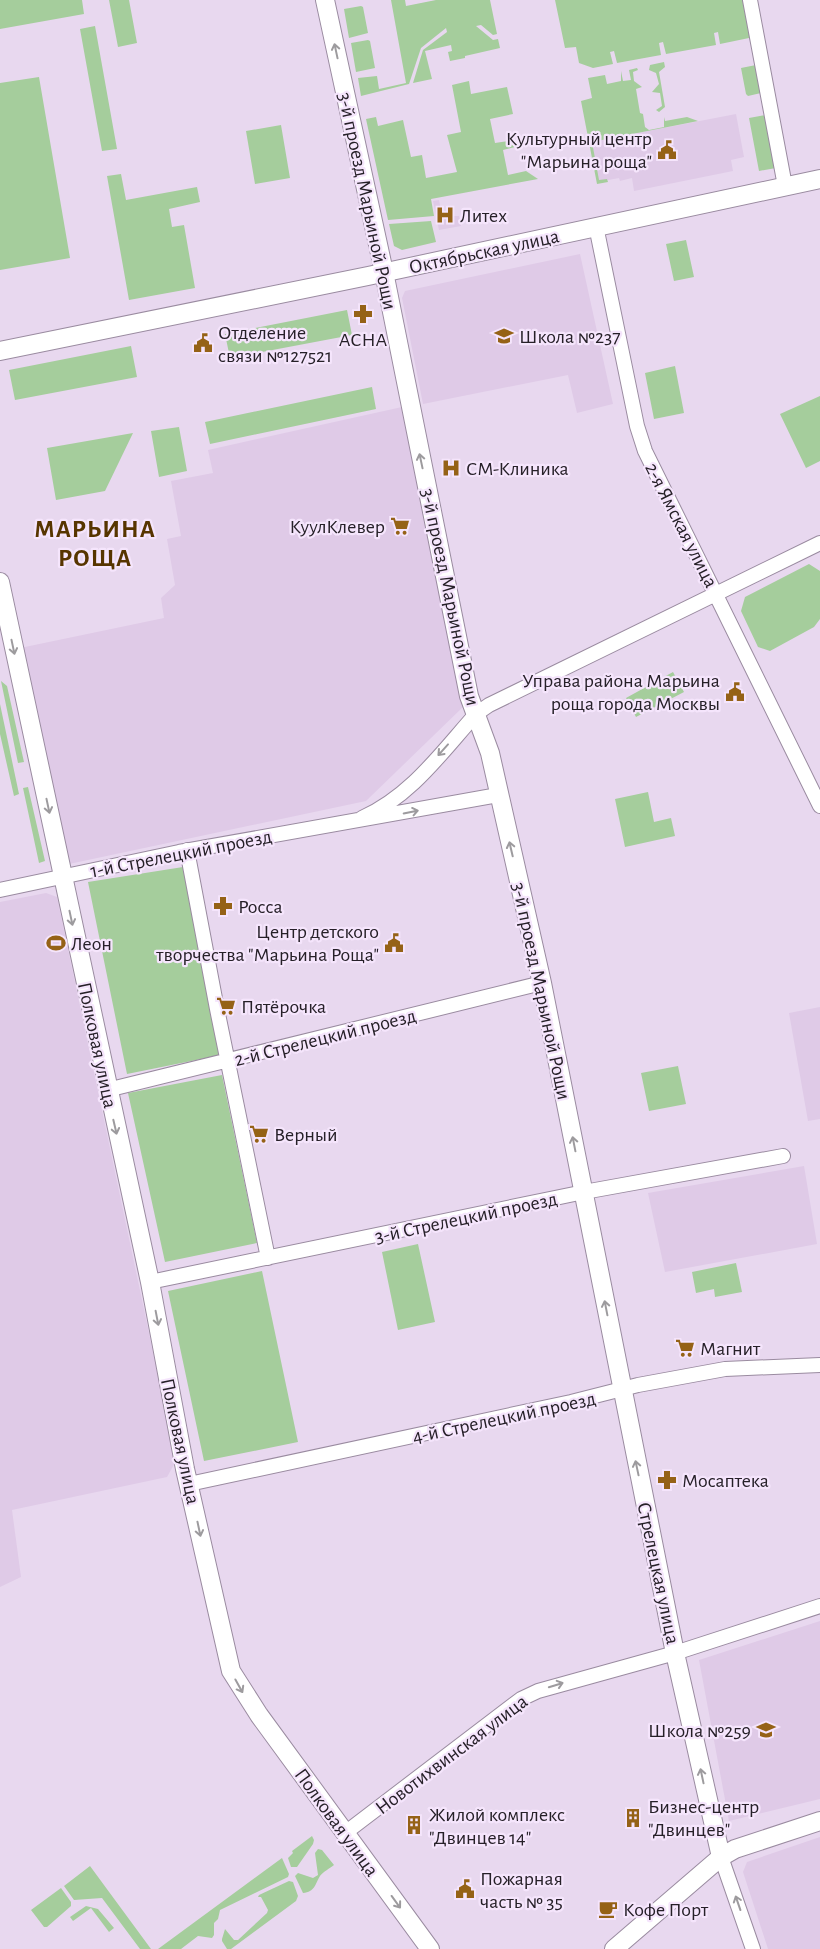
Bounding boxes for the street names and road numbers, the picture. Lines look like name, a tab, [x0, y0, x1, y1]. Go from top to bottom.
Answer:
street label: 3-й проезд Марьиной Рощи	[334, 91, 400, 312]
street label: Октябрьская улица	[407, 226, 561, 278]
street label: 2-я Ямская улица	[641, 460, 721, 591]
street label: 3-й проезд Марьиной Рощи	[417, 487, 483, 708]
street label: 1-й Стрелецкий проезд	[89, 827, 274, 881]
street label: 3-й проезд Марьиной Рощи	[508, 881, 574, 1102]
street label: Полковая улица	[74, 980, 120, 1110]
street label: 2-й Стрелецкий проезд	[232, 1006, 418, 1070]
street label: 3-й Стрелецкий проезд	[373, 1189, 559, 1247]
street label: Полковая улица	[157, 1376, 203, 1506]
street label: 4-й Стрелецкий проезд	[411, 1389, 598, 1447]
street label: Стрелецкая улица	[633, 1500, 683, 1646]
street label: Новотихвинская улица	[372, 1691, 531, 1818]
street label: Полковая улица	[290, 1765, 382, 1880]

